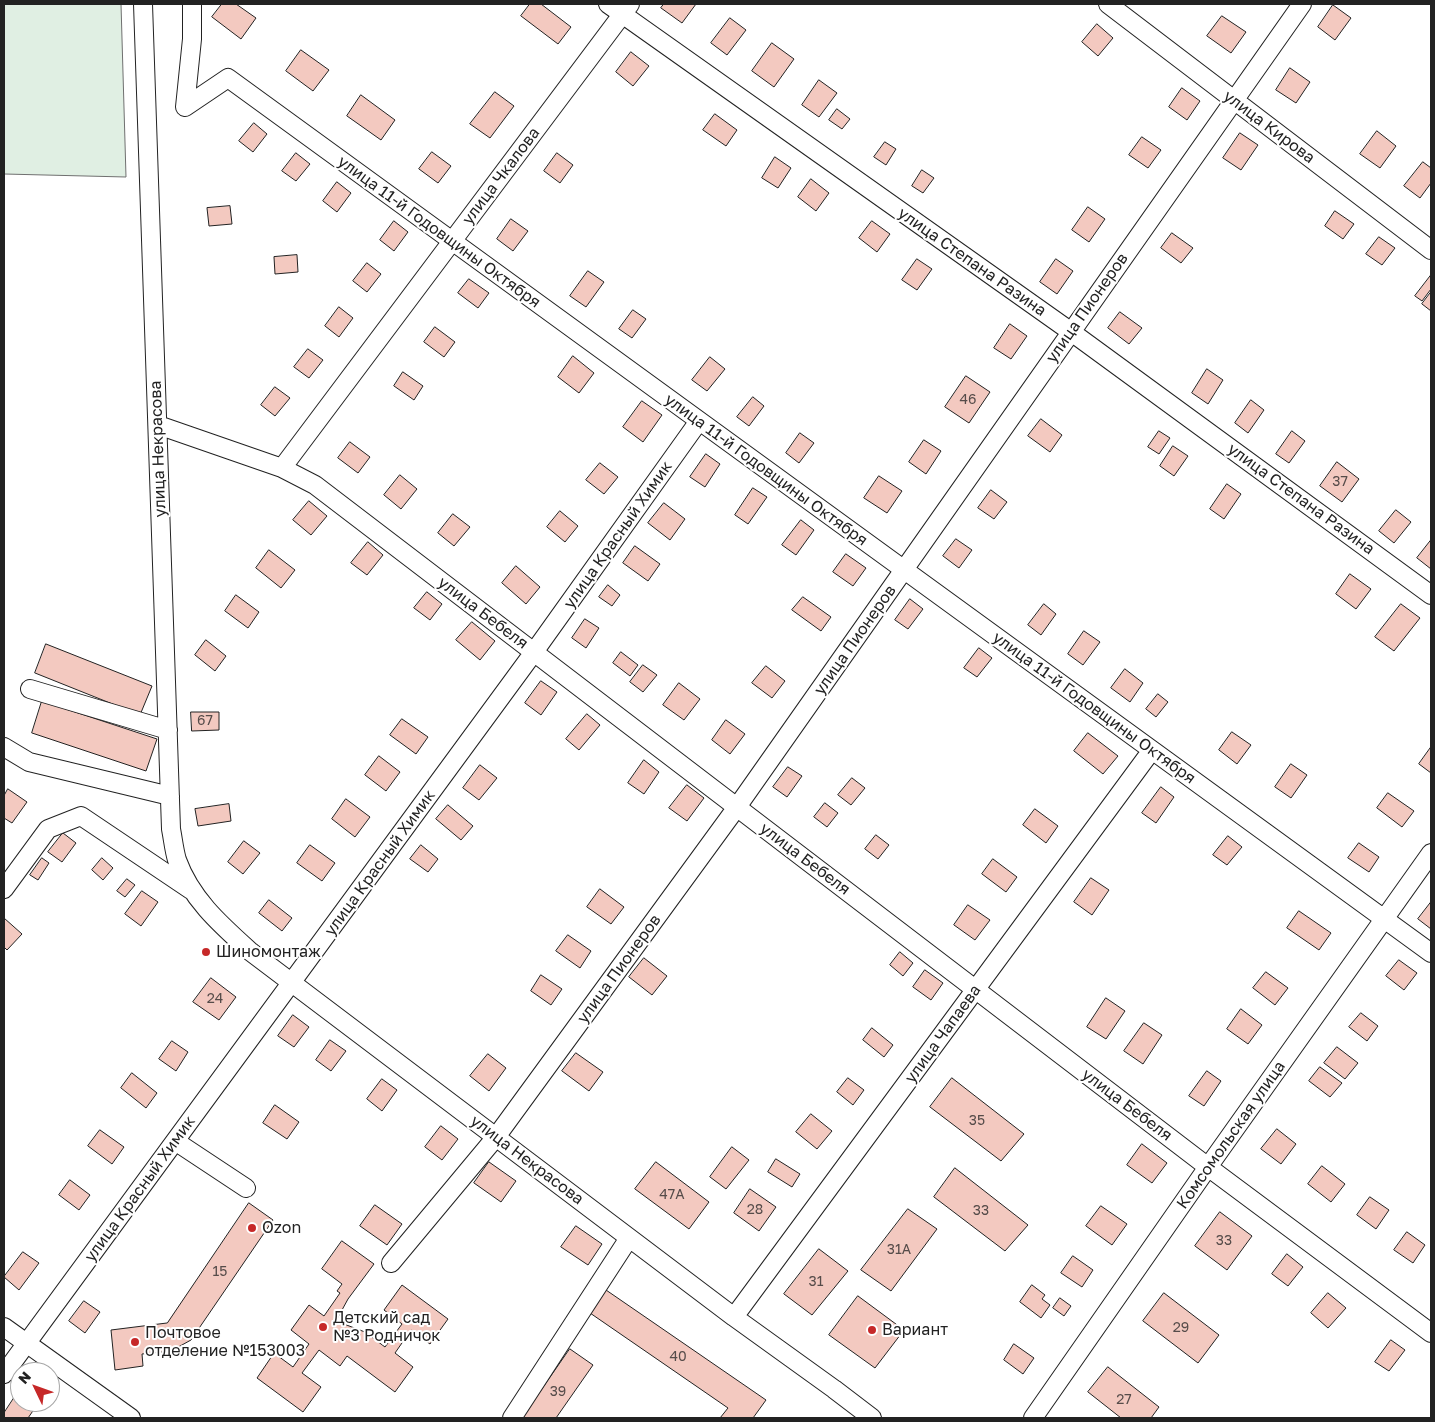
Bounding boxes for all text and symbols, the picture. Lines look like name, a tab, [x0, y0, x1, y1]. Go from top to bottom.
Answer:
street label: улица Кирова	[1220, 86, 1318, 168]
street label: улица Чкалова	[458, 124, 544, 228]
street label: улица 11-й Годовщины Октября	[334, 152, 544, 312]
street label: улица Степана Разина	[894, 203, 1050, 321]
street label: улица Пионеров	[1042, 249, 1132, 367]
street label: улица Некрасова	[146, 380, 170, 518]
street label: улица 11-й Годовщины Октября	[661, 390, 871, 550]
house number: 46	[959, 392, 977, 408]
street label: улица Степана Разина	[1224, 439, 1378, 559]
street label: улица Красный Химик	[560, 458, 676, 612]
house number: 37	[1332, 474, 1348, 490]
street label: улица Бебеля	[434, 573, 532, 653]
street label: улица Пионеров	[810, 581, 900, 699]
street label: улица 11-й Годовщины Октября	[989, 628, 1199, 788]
house number: 67	[197, 713, 213, 729]
street label: улица Красный Химик	[321, 786, 439, 940]
street label: улица Бебеля	[756, 819, 854, 899]
street label: улица Пионеров	[573, 911, 665, 1027]
place label: Шиномонтаж	[216, 942, 321, 962]
marker: Шиномонтаж	[200, 946, 212, 958]
street label: улица Чапаева	[901, 981, 985, 1087]
house number: 24	[207, 991, 223, 1007]
street label: Комсомольская улица	[1173, 1057, 1289, 1213]
street label: улица Бебеля	[1078, 1065, 1176, 1145]
street label: улица Некрасова	[467, 1111, 587, 1209]
street label: улица Красный Химик	[81, 1112, 199, 1266]
house number: 35	[969, 1113, 985, 1129]
house number: 47А	[659, 1187, 685, 1203]
house number: 28	[747, 1202, 763, 1218]
house number: 33	[973, 1203, 989, 1219]
place label: Ozon	[262, 1218, 301, 1238]
marker: Ozon	[246, 1222, 258, 1234]
house number: 33	[1216, 1233, 1232, 1249]
house number: 31А	[887, 1242, 911, 1258]
house number: 15	[213, 1264, 227, 1280]
house number: 31	[809, 1274, 823, 1290]
place label: Детский сад №3 Родничок	[333, 1308, 441, 1346]
place label: Вариант	[882, 1320, 948, 1340]
house number: 29	[1173, 1320, 1189, 1336]
marker: Детский сад №3 Родничок	[317, 1321, 329, 1333]
place label: Почтовое отделение №153003	[145, 1323, 305, 1361]
marker: Вариант	[866, 1324, 878, 1336]
marker: Почтовое отделение №153003	[129, 1336, 141, 1348]
house number: 40	[669, 1349, 687, 1365]
north arrow	[10, 1362, 60, 1412]
text: N	[14, 1368, 34, 1387]
house number: 39	[550, 1384, 566, 1400]
house number: 27	[1116, 1392, 1132, 1408]

